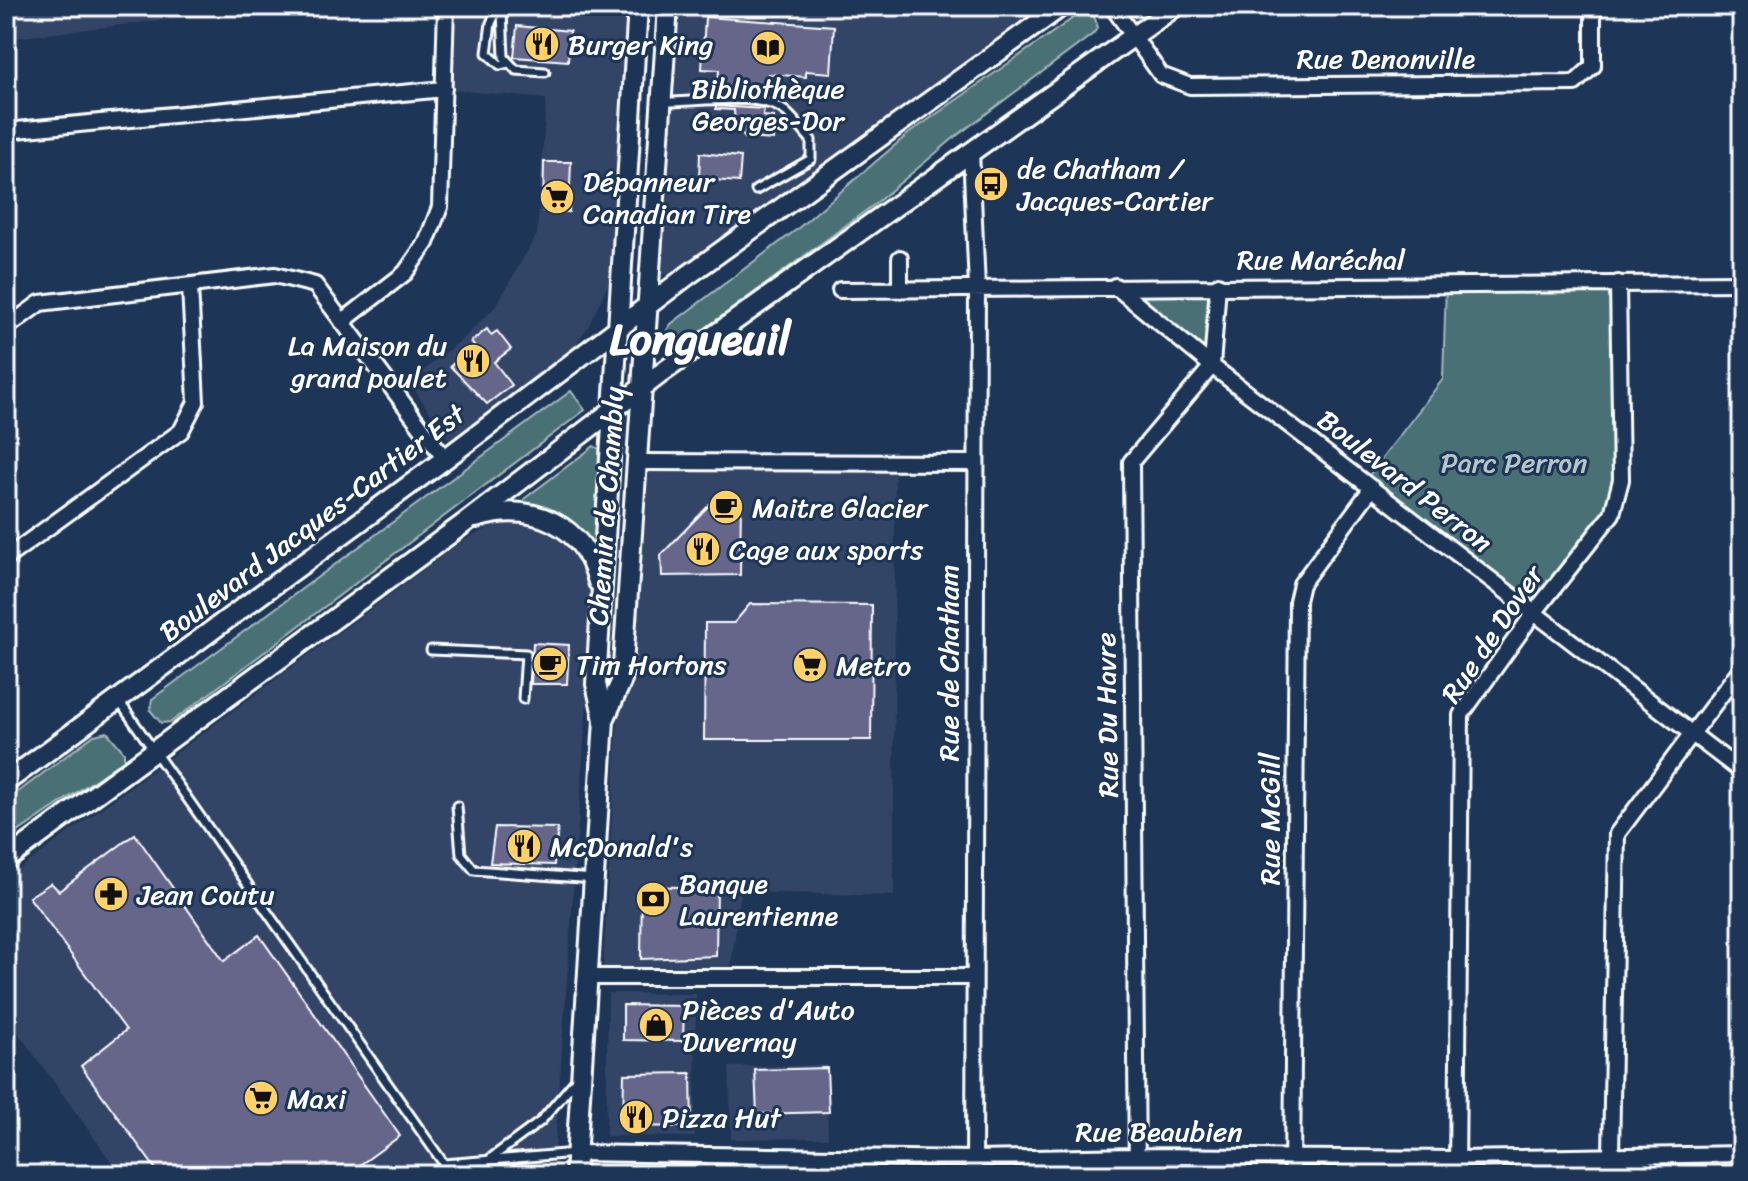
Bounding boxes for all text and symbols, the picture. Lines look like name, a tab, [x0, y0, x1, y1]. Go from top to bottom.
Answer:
place label: Burger King	[568, 20, 713, 69]
restaurant icon: Burger King	[523, 25, 561, 63]
library icon: Bibliothèque Georges-Dor	[749, 29, 787, 67]
street label: Rue Denonville	[1297, 34, 1475, 83]
place label: Bibliothèque Georges-Dor	[691, 64, 846, 145]
place label: de Chatham / Jacques-Cartier	[1016, 144, 1214, 225]
place label: Dépanneur Canadian Tire	[583, 157, 751, 238]
bus stop icon: de Chatham / Jacques-Cartier	[972, 165, 1010, 203]
supermarket icon: Dépanneur Canadian Tire	[538, 178, 576, 216]
street label: Rue Maréchal	[1237, 235, 1406, 284]
district label: Longueuil	[609, 300, 792, 378]
place label: La Maison du grand poulet	[288, 321, 447, 402]
restaurant icon: La Maison du grand poulet	[454, 342, 492, 380]
street label: Chemin de Chambly	[573, 384, 639, 627]
street label: Boulevard Jacques-Cartier Est	[148, 390, 477, 655]
street label: Boulevard Perron	[1306, 396, 1504, 566]
park label: Parc Perron	[1441, 438, 1587, 487]
place label: Maitre Glacier	[752, 483, 929, 532]
cafe icon: Maitre Glacier	[707, 488, 745, 526]
place label: Cage aux sports	[729, 525, 923, 574]
restaurant icon: Cage aux sports	[684, 530, 722, 568]
street label: Rue de Dover	[1427, 553, 1558, 714]
street label: Rue de Chatham	[924, 565, 973, 761]
street label: Rue Du Havre	[1081, 632, 1133, 798]
place label: Tim Hortons	[576, 640, 727, 689]
place label: Metro	[836, 641, 911, 690]
cafe icon: Tim Hortons	[531, 645, 569, 683]
supermarket icon: Metro	[791, 646, 829, 684]
street label: Rue McGill	[1245, 752, 1294, 885]
place label: McDonald's	[550, 822, 693, 871]
restaurant icon: McDonald's	[505, 827, 543, 865]
place label: Banque Laurentienne	[679, 859, 838, 940]
place label: Jean Coutu	[136, 870, 275, 919]
pharmacy icon: Jean Coutu	[92, 875, 130, 913]
bank icon: Banque Laurentienne	[634, 880, 672, 918]
place label: Pièces d'Auto Duvernay	[682, 985, 855, 1066]
shop icon: Pièces d'Auto Duvernay	[637, 1006, 675, 1044]
place label: Maxi	[287, 1074, 347, 1123]
supermarket icon: Maxi	[242, 1079, 280, 1117]
place label: Pizza Hut	[662, 1093, 782, 1142]
restaurant icon: Pizza Hut	[617, 1098, 655, 1136]
street label: Rue Beaubien	[1076, 1107, 1242, 1156]

